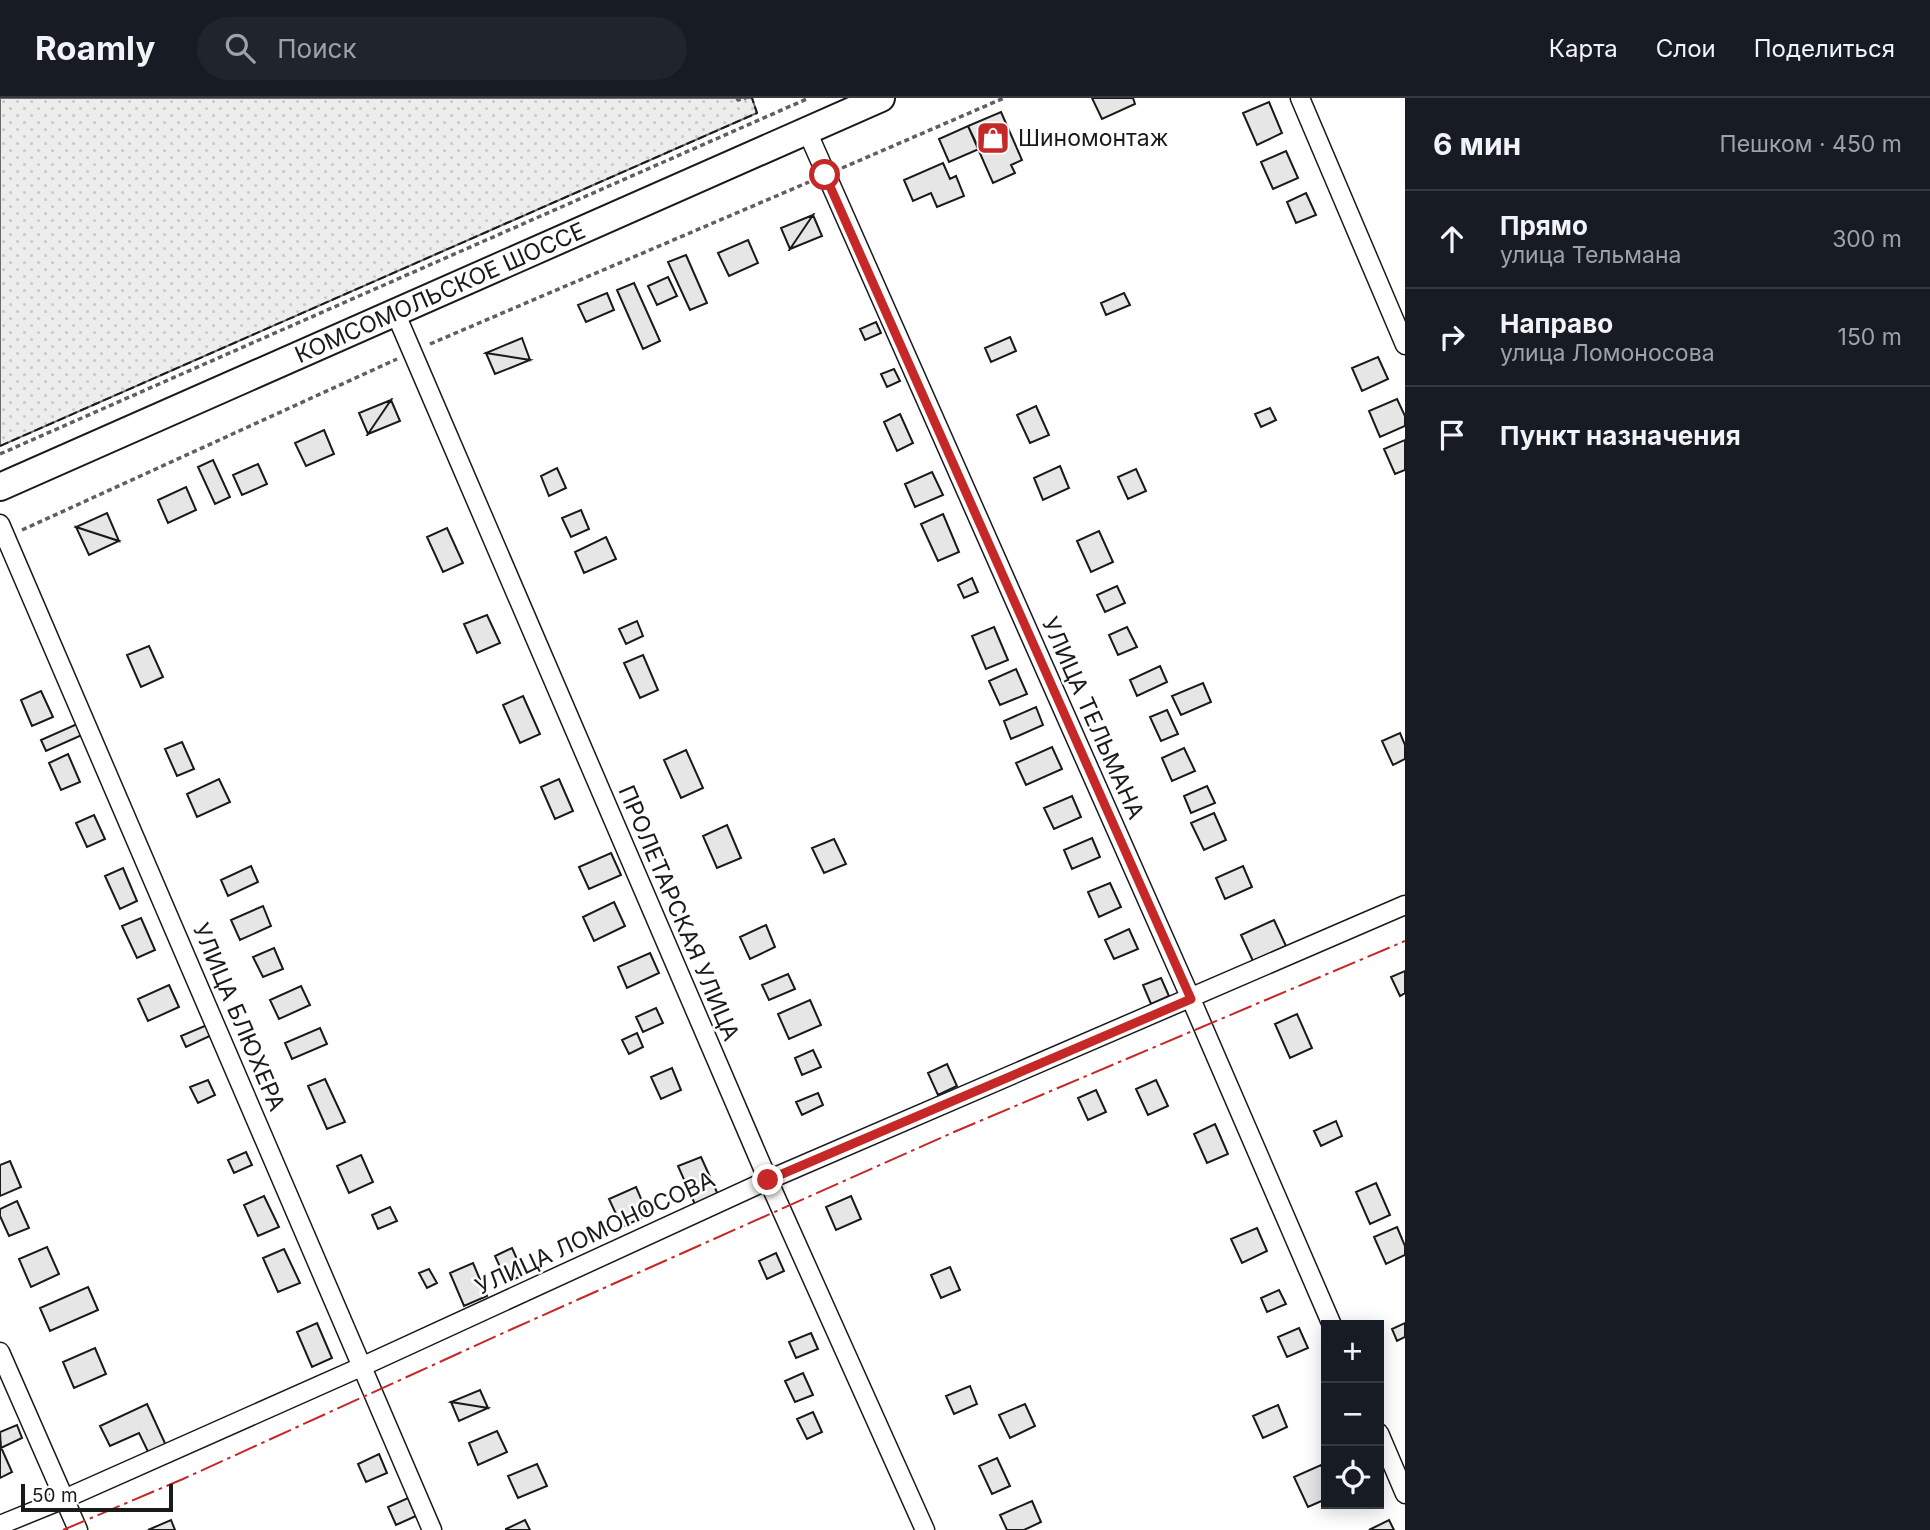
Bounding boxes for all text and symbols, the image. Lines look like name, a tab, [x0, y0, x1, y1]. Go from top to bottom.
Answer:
search box	[197, 17, 687, 80]
text: Roamly	[35, 28, 155, 68]
icon: search	[221, 29, 259, 67]
text: Поиск	[277, 33, 357, 64]
text: Карта	[1549, 34, 1618, 63]
text: Слои	[1656, 34, 1716, 63]
text: Поделиться	[1754, 34, 1895, 63]
shop icon: Шиномонтаж	[974, 119, 1012, 157]
place label: Шиномонтаж	[1018, 124, 1168, 152]
text: 6 мин	[1433, 126, 1521, 162]
text: Пешком · 450 m	[1720, 130, 1902, 158]
route start	[809, 159, 840, 190]
text: Прямо	[1500, 210, 1588, 241]
street label: КОМСОМОЛЬСКОЕ ШОССЕ	[291, 216, 590, 369]
icon: ahead	[1433, 220, 1471, 258]
text: 300 m	[1832, 225, 1902, 253]
text: улица Тельмана	[1500, 241, 1682, 269]
text: Направо	[1500, 308, 1613, 339]
icon: right	[1433, 318, 1471, 356]
text: 150 m	[1838, 323, 1902, 351]
text: улица Ломоносова	[1500, 339, 1715, 367]
icon: arrive	[1433, 416, 1471, 454]
text: Пункт назначения	[1500, 420, 1741, 451]
street label: УЛИЦА ТЕЛЬМАНА	[1036, 613, 1150, 824]
street label: ПРОЛЕТАРСКАЯ УЛИЦА	[612, 781, 746, 1045]
street label: УЛИЦА БЛЮХЕРА	[187, 919, 291, 1115]
route end	[752, 1164, 783, 1195]
street label: УЛИЦА ЛОМОНОСОВА	[471, 1165, 719, 1301]
map controls	[1321, 1320, 1384, 1509]
button: +	[1321, 1320, 1384, 1383]
button: −	[1321, 1383, 1384, 1446]
button: locate	[1321, 1446, 1384, 1509]
scale bar	[21, 1481, 173, 1513]
text: 50 m	[32, 1484, 78, 1507]

